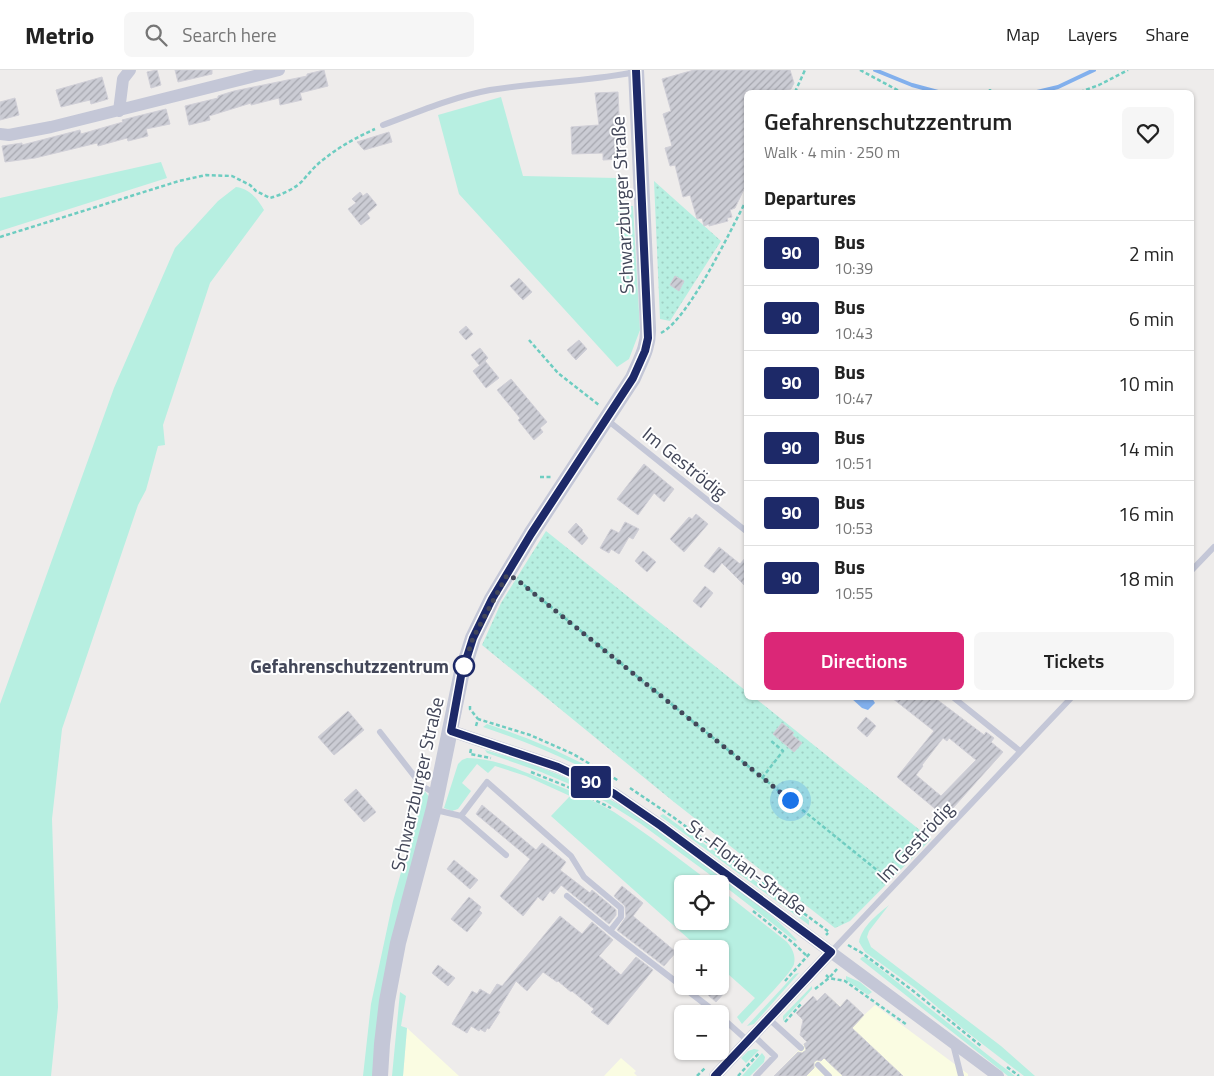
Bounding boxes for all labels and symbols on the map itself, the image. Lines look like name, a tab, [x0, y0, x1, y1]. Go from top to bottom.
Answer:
street label: Schwarzburger Straße	[602, 115, 641, 295]
street label: Im Geströdig	[637, 419, 734, 506]
place label: Gefahrenschutzzentrum	[250, 651, 449, 680]
marker: Gefahrenschutzzentrum	[453, 655, 475, 677]
street label: Schwarzburger Straße	[382, 694, 451, 874]
line badge: 90	[568, 766, 614, 798]
your location	[778, 788, 803, 813]
street label: Im Geströdig	[869, 794, 960, 889]
street label: St.-Florian-Straße	[681, 811, 814, 922]

